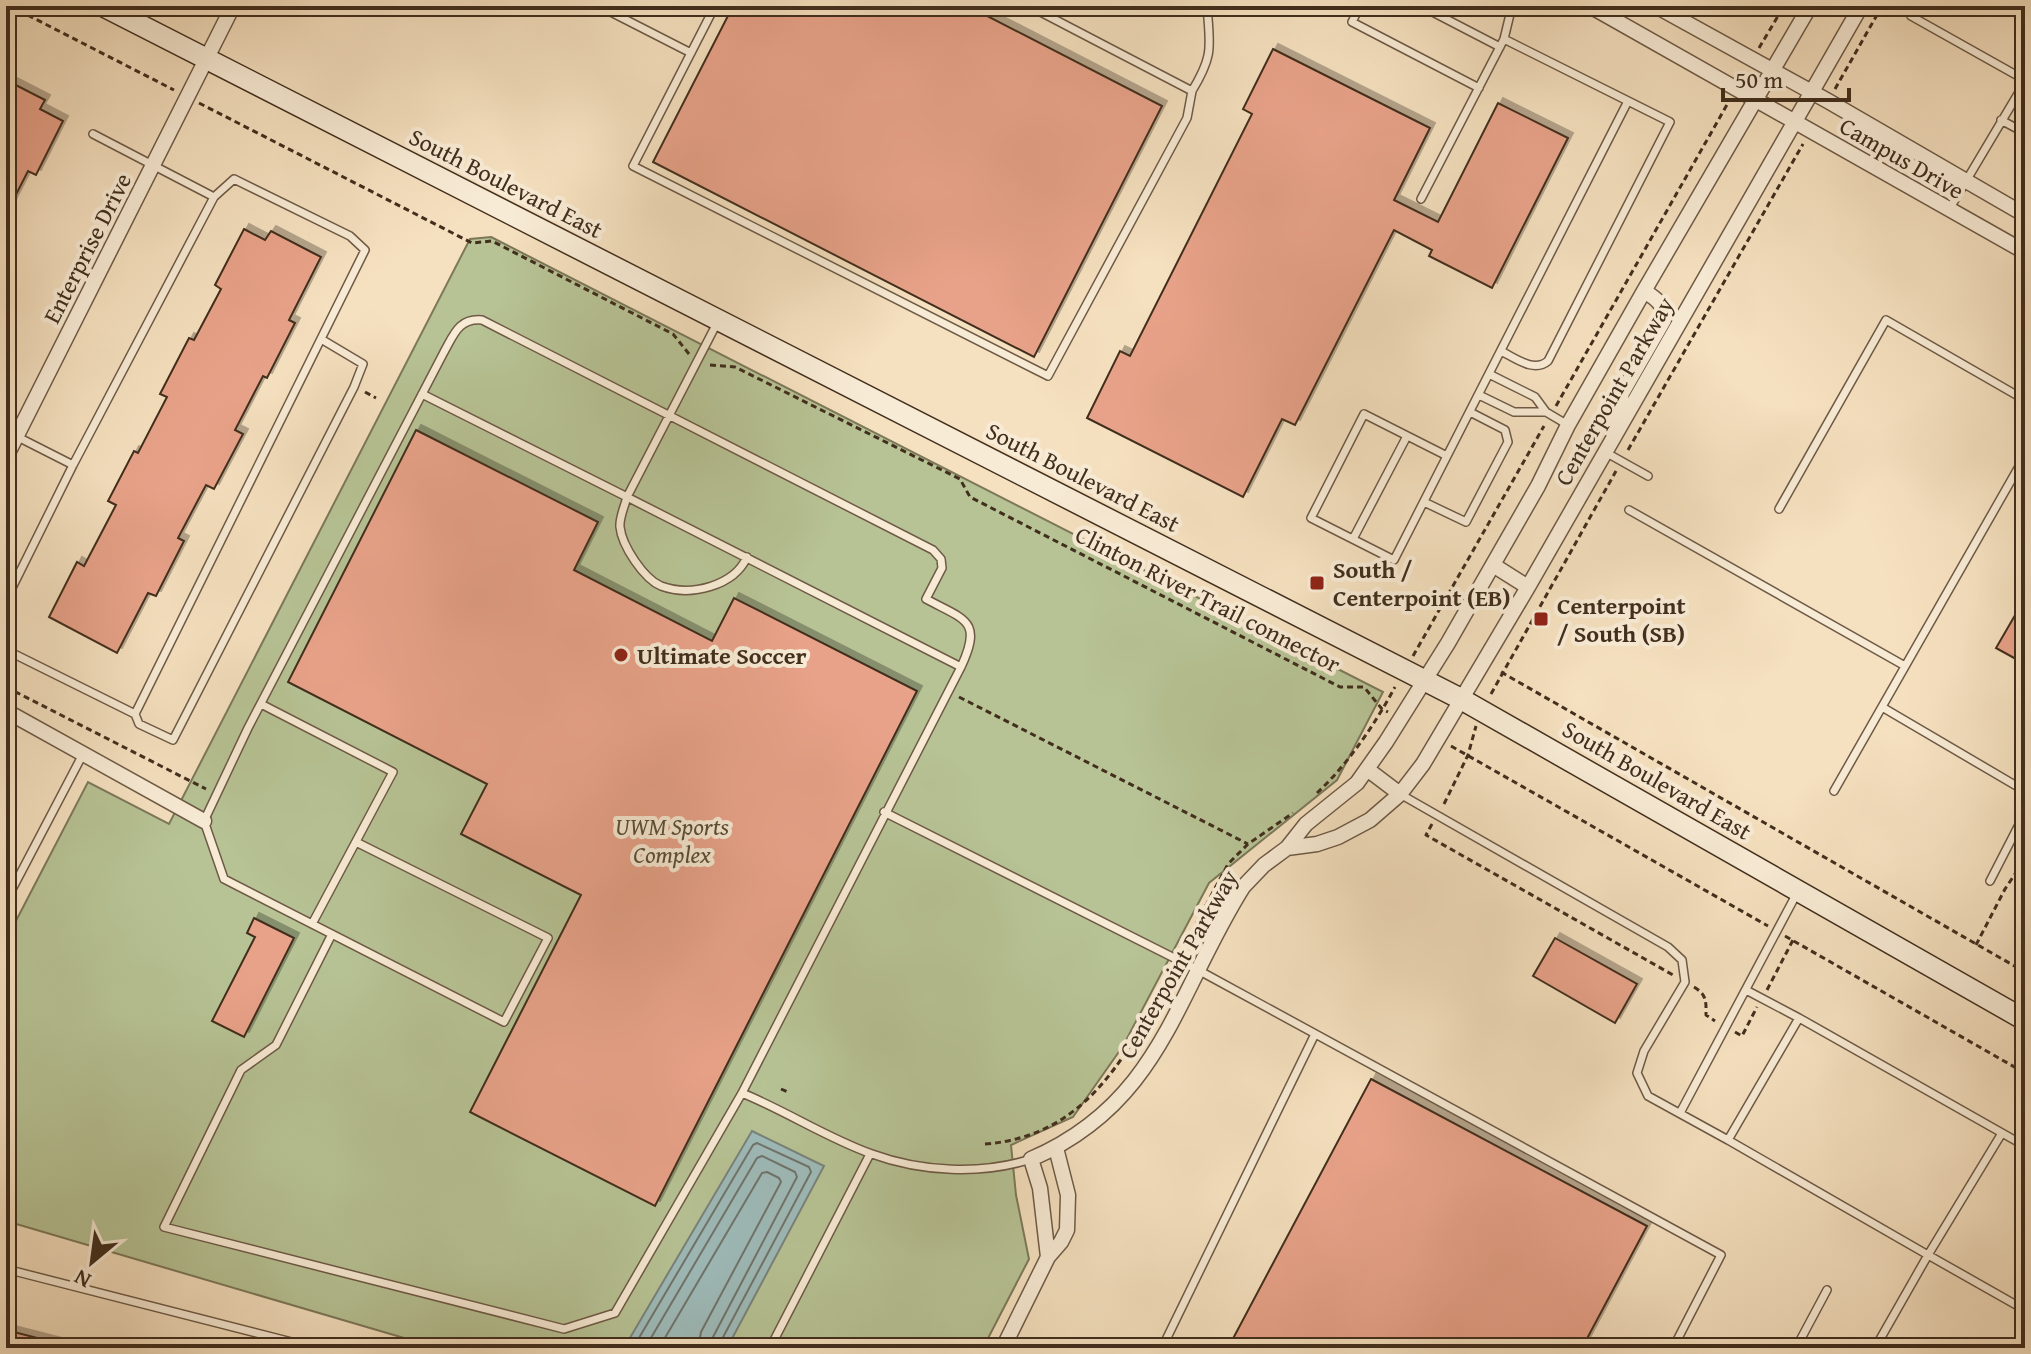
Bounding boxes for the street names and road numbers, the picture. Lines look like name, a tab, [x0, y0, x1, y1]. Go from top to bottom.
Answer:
street label: Campus Drive	[1833, 108, 1971, 208]
street label: South Boulevard East	[403, 119, 609, 247]
street label: Enterprise Drive	[34, 167, 140, 329]
street label: Centerpoint Parkway	[1546, 290, 1682, 492]
street label: South Boulevard East	[980, 413, 1186, 541]
street label: Clinton River Trail connector	[1069, 517, 1347, 681]
street label: South Boulevard East	[1556, 712, 1758, 849]
street label: Centerpoint Parkway	[1110, 863, 1246, 1065]

